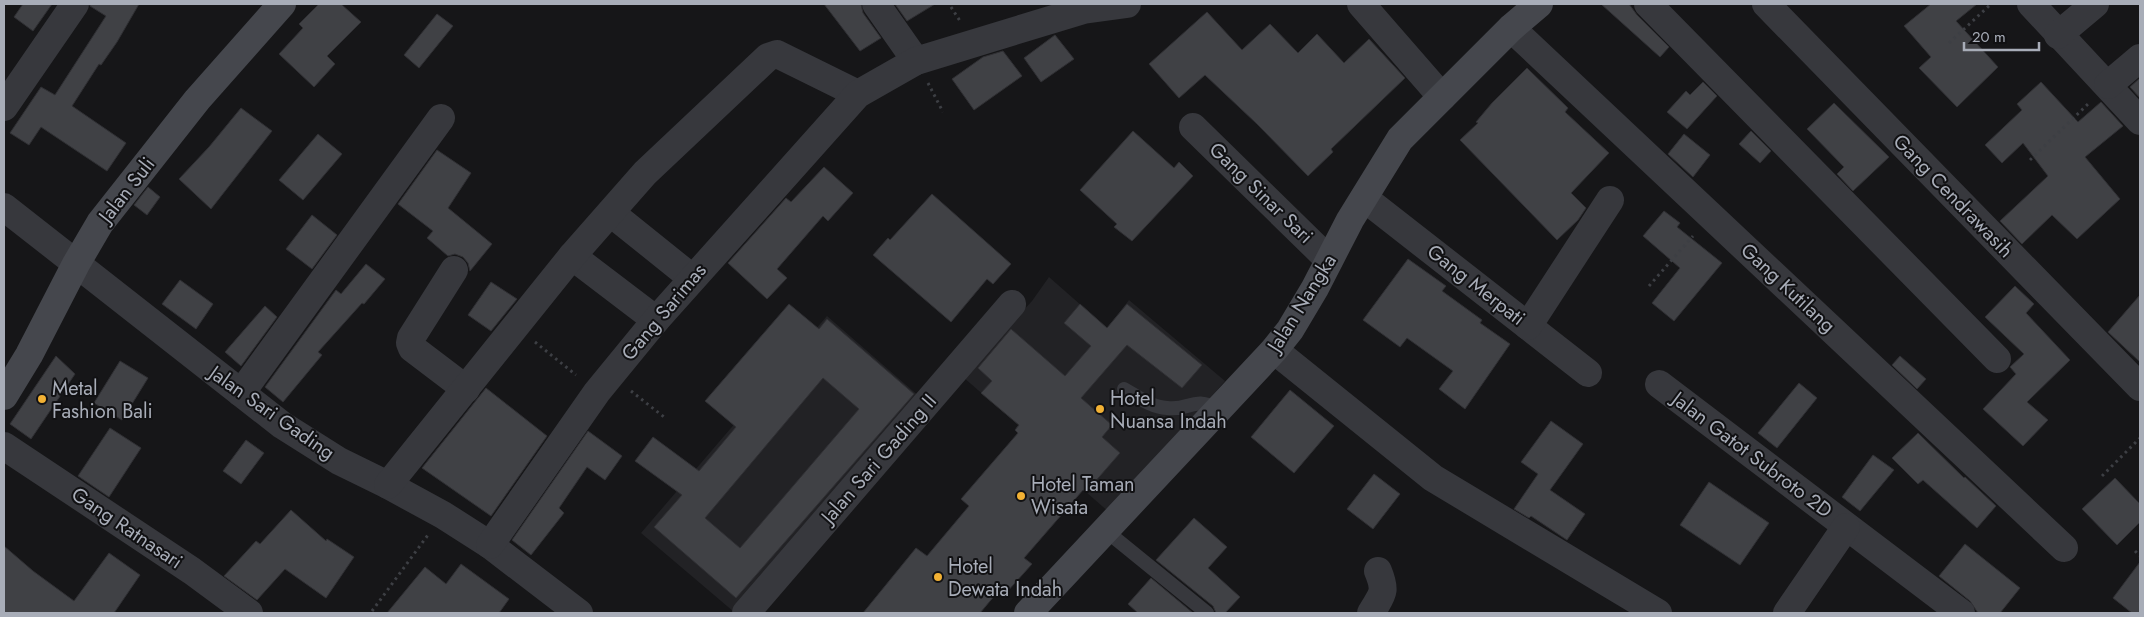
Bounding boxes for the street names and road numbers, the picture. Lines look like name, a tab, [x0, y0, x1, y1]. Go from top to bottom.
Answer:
street label: Gang Cendrawasih	[1886, 128, 2020, 264]
street label: Gang Sinar Sari	[1202, 136, 1320, 250]
street label: Jalan Suli	[90, 151, 162, 231]
street label: Gang Kutilang	[1734, 236, 1842, 340]
street label: Gang Merpati	[1421, 237, 1531, 333]
street label: Jalan Nangka	[1259, 248, 1344, 360]
street label: Gang Sarimas	[615, 257, 713, 367]
street label: Jalan Sari Gading	[201, 357, 341, 467]
street label: Jalan Gatot Subroto 2D	[1663, 383, 1838, 525]
street label: Jalan Sari Gading II	[813, 388, 943, 532]
street label: Gang Ratnasari	[66, 480, 188, 576]

